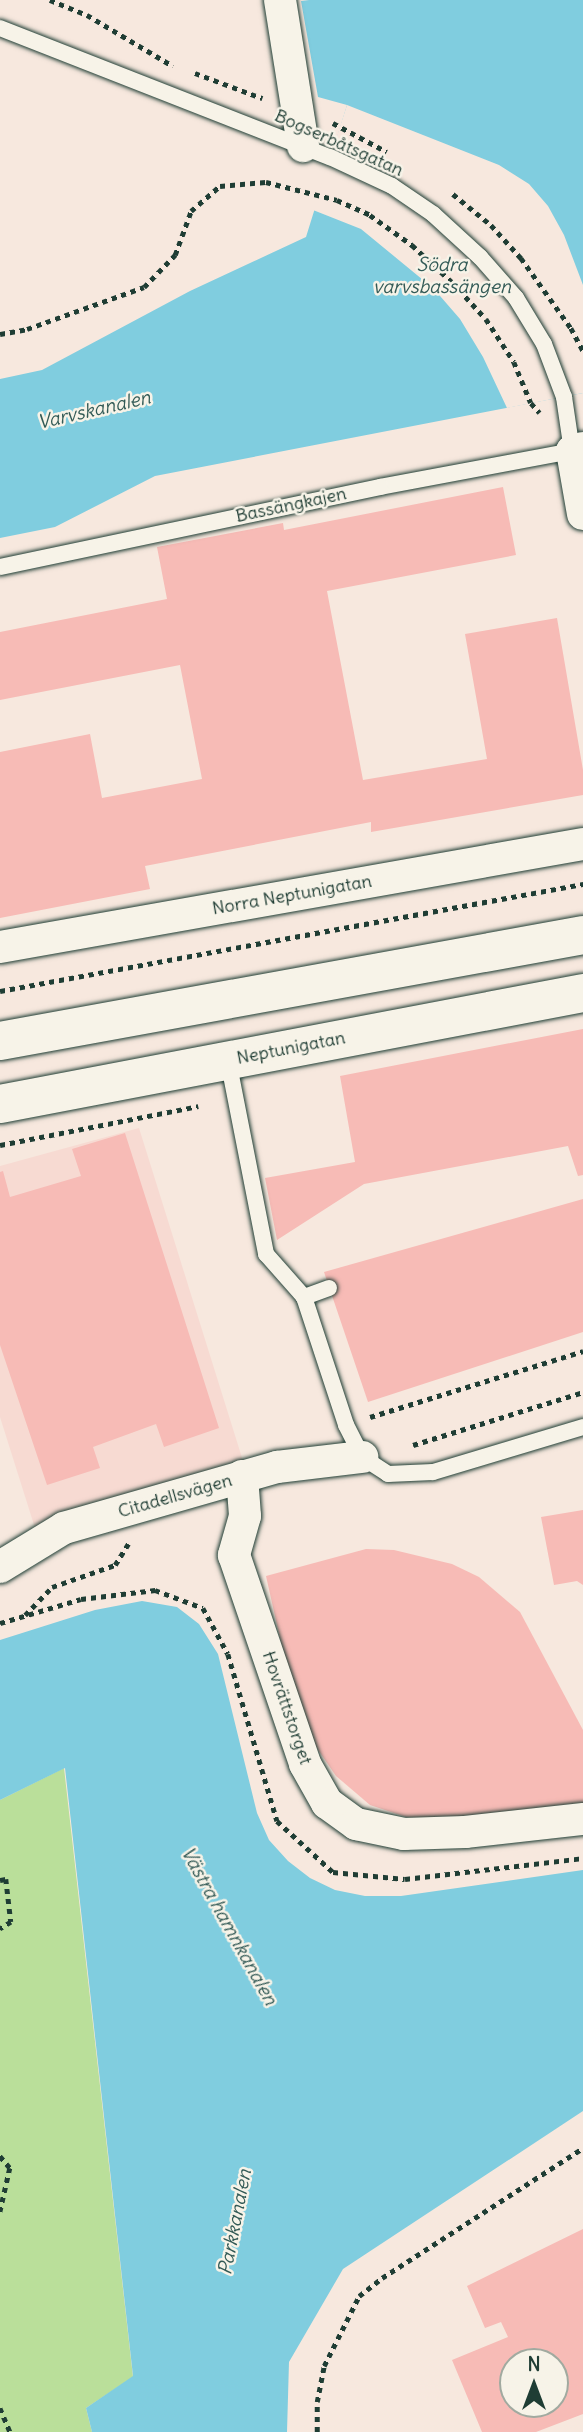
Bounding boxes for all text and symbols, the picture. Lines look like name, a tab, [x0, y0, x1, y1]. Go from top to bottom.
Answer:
street label: Bogserbåtsgatan	[271, 105, 407, 181]
water label: Södra varvsbassängen	[373, 254, 511, 298]
water label: Varvskanalen	[35, 386, 153, 434]
street label: Bassängkajen	[234, 483, 348, 527]
street label: Norra Neptunigatan	[211, 870, 373, 920]
street label: Neptunigatan	[235, 1027, 347, 1069]
street label: Citadellsvägen	[115, 1469, 235, 1523]
street label: Hovrättstorget	[257, 1648, 317, 1768]
water label: Västra hamnkanalen	[176, 1843, 282, 2009]
water label: Parkkanalen	[214, 2167, 256, 2277]
north arrow	[499, 2348, 569, 2418]
text: N	[527, 2352, 541, 2376]

